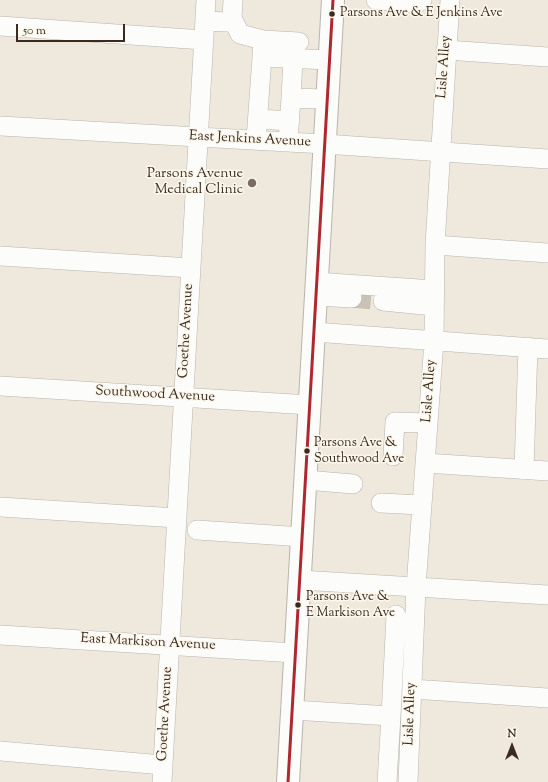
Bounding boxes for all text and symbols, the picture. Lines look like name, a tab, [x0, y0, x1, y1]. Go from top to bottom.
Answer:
place label: Parsons Ave & E Jenkins Ave	[340, 6, 503, 22]
marker: Parsons Ave & E Jenkins Ave	[327, 9, 337, 19]
scale bar	[18, 16, 127, 42]
text: 50 m	[23, 22, 46, 40]
street label: Lisle Alley	[434, 35, 456, 99]
street label: East Jenkins Avenue	[189, 128, 311, 152]
place label: Parsons Avenue Medical Clinic	[147, 167, 243, 200]
marker: Parsons Avenue Medical Clinic	[246, 177, 258, 189]
street label: Goethe Avenue	[176, 283, 198, 379]
street label: Lisle Alley	[419, 359, 441, 423]
street label: Southwood Avenue	[95, 383, 215, 407]
place label: Parsons Ave & Southwood Ave	[314, 436, 404, 467]
marker: Parsons Ave & Southwood Ave	[302, 446, 312, 456]
place label: Parsons Ave & E Markison Ave	[306, 590, 395, 621]
marker: Parsons Ave & E Markison Ave	[293, 600, 303, 610]
street label: East Markison Avenue	[80, 631, 216, 655]
street label: Goethe Avenue	[155, 666, 177, 762]
street label: Lisle Alley	[401, 682, 421, 746]
north arrow	[492, 726, 532, 766]
text: N	[508, 726, 516, 742]

